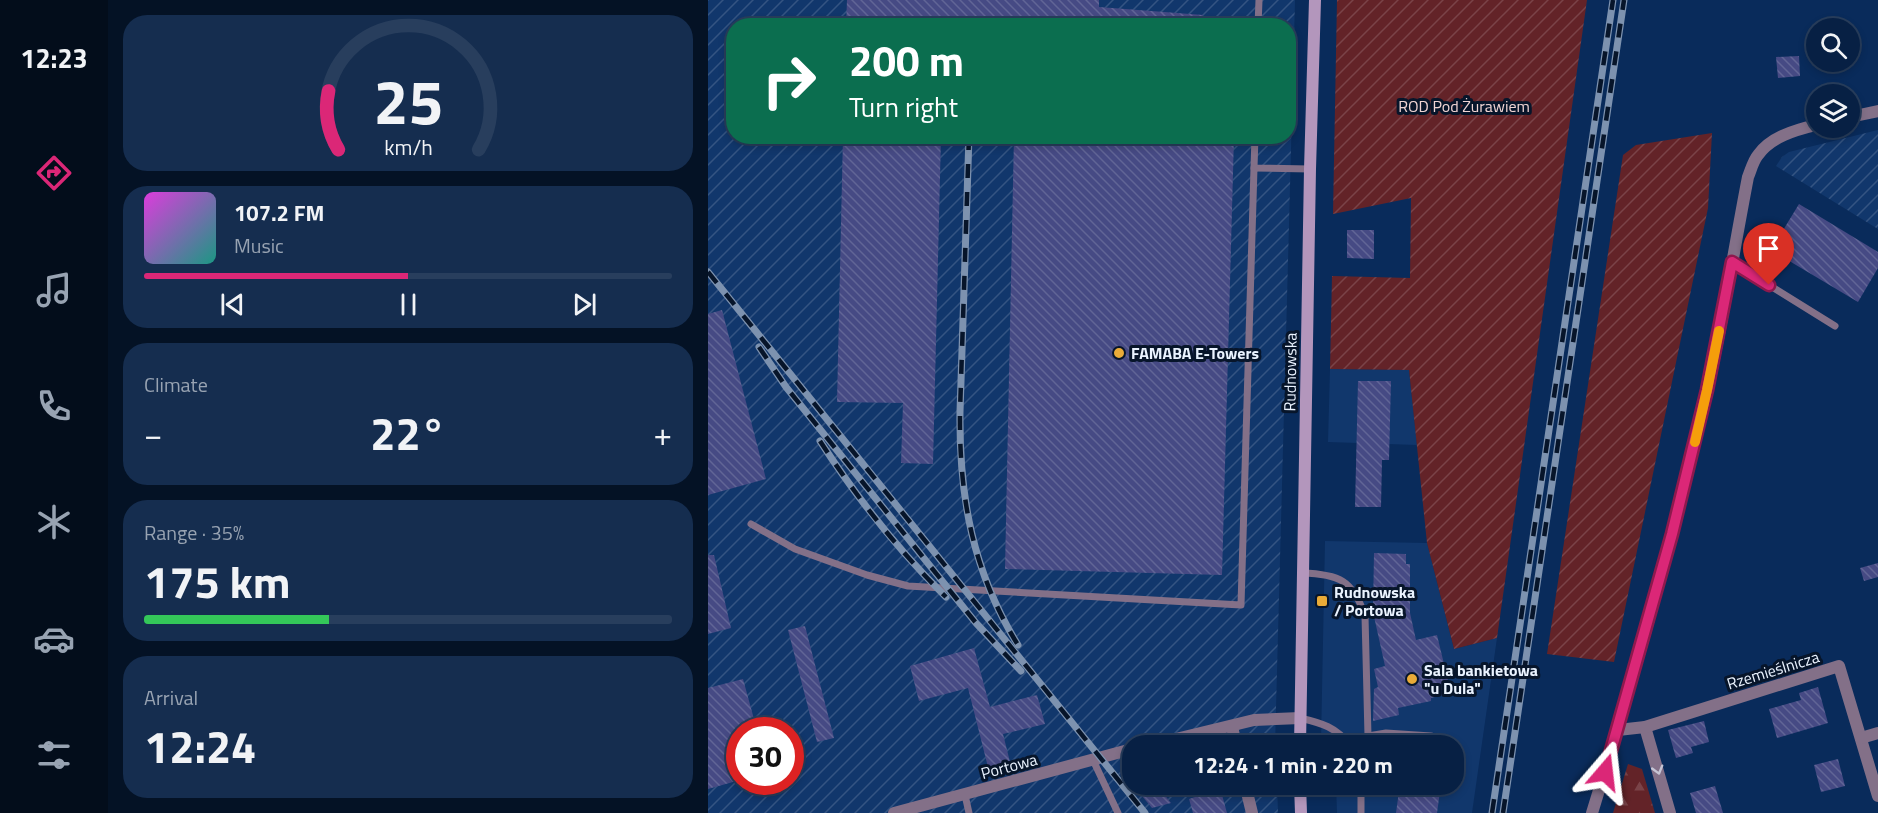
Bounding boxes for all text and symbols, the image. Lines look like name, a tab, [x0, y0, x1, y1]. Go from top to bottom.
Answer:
map controls	[1806, 18, 1860, 138]
button: search	[1806, 18, 1860, 72]
text: 200 m	[849, 28, 964, 92]
text: 12:23	[20, 37, 88, 78]
icon: right	[750, 42, 828, 120]
text: 25	[373, 53, 443, 148]
button: layers	[1806, 84, 1860, 138]
text: Turn right	[849, 86, 958, 127]
park label: ROD Pod Żurawiem	[1398, 94, 1530, 118]
text: km/h	[384, 131, 432, 163]
icon: directions	[33, 152, 75, 194]
text: 107.2 FM	[234, 196, 324, 230]
pin	[1743, 223, 1794, 285]
text: Music	[234, 230, 284, 261]
icon: arrive	[1752, 232, 1785, 265]
icon: music	[33, 269, 75, 311]
icon: previous	[216, 288, 249, 321]
icon: pause	[392, 288, 425, 321]
icon: next	[568, 288, 601, 321]
street label: Rudnowska	[1277, 332, 1303, 412]
place label: FAMABA E-Towers	[1131, 341, 1259, 365]
marker: FAMABA E-Towers	[1112, 346, 1126, 360]
text: Climate	[144, 369, 208, 400]
icon: phone	[33, 385, 75, 427]
text: 22°	[370, 399, 446, 467]
text: −	[144, 409, 162, 459]
text: +	[654, 409, 672, 459]
icon: climate	[33, 501, 75, 543]
text: Range · 35%	[144, 517, 244, 548]
text: 175 km	[144, 547, 290, 615]
place label: Rudnowska / Portowa	[1334, 580, 1415, 622]
marker: Rudnowska / Portowa	[1315, 594, 1329, 608]
icon: car	[33, 618, 75, 660]
street label: Rzemieślnicza	[1724, 645, 1822, 695]
place label: Sala bankietowa "u Dula"	[1424, 658, 1538, 700]
marker: Sala bankietowa "u Dula"	[1405, 672, 1419, 686]
text: Arrival	[144, 682, 198, 713]
text: 12:24	[144, 712, 256, 780]
speed limit sign: 30	[726, 717, 804, 795]
icon: filters	[33, 734, 75, 776]
position arrow	[1573, 740, 1637, 804]
street label: Portowa	[978, 747, 1040, 785]
text: 12:24 · 1 min · 220 m	[1193, 748, 1393, 782]
one-way arrow	[1651, 764, 1663, 775]

